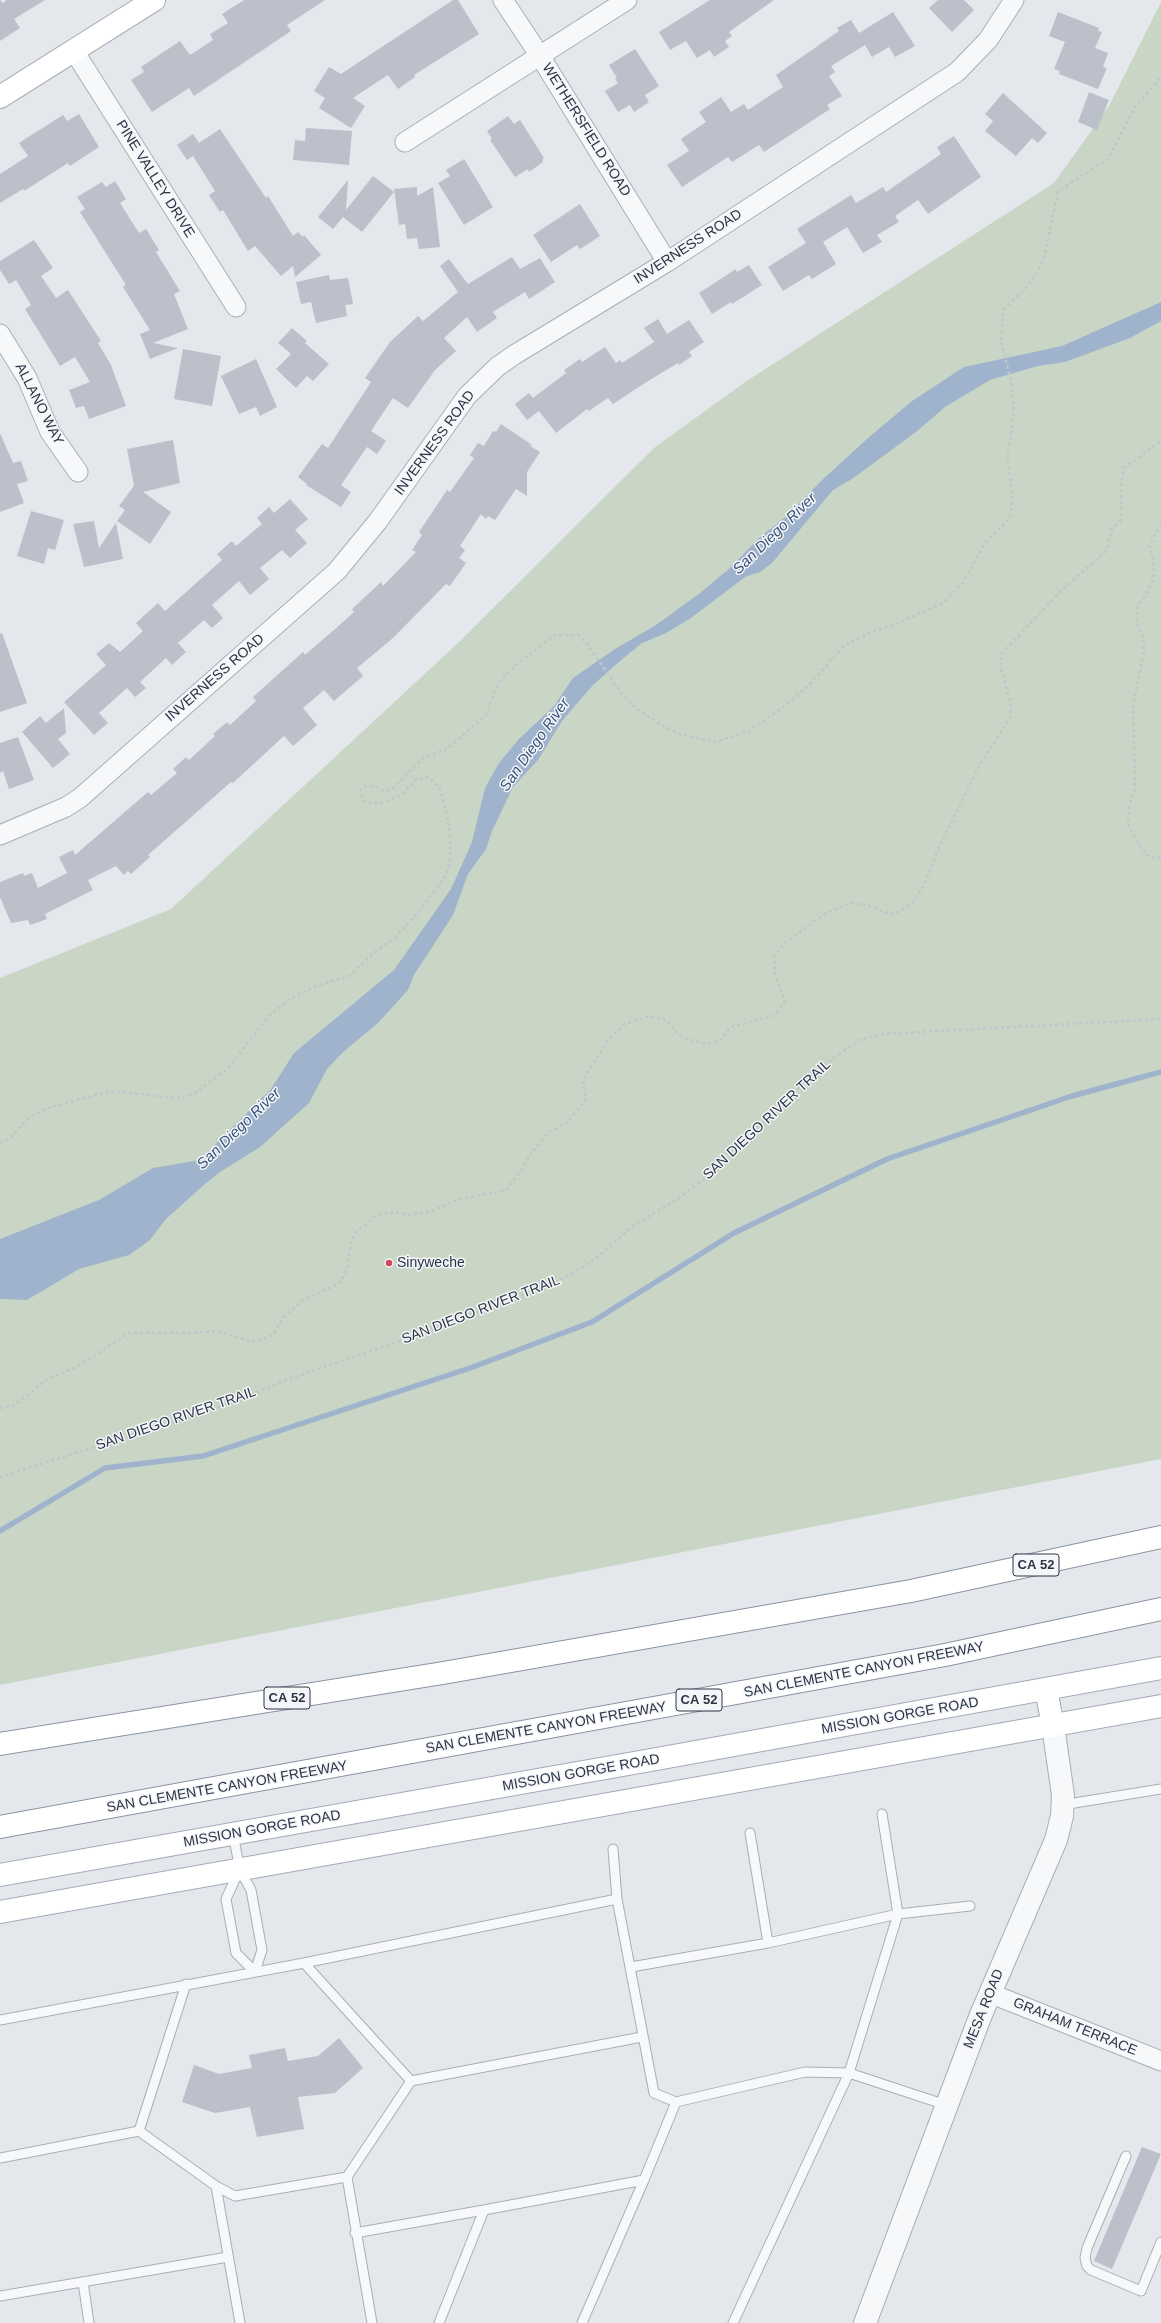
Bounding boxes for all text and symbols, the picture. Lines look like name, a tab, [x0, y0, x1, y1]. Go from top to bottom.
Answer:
street label: WETHERSFIELD ROAD	[538, 60, 634, 200]
street label: PINE VALLEY DRIVE	[112, 117, 198, 241]
street label: INVERNESS ROAD	[631, 206, 745, 288]
street label: ALLANO WAY	[11, 360, 67, 448]
street label: INVERNESS ROAD	[391, 387, 479, 499]
water label: San Diego River	[729, 490, 821, 578]
street label: INVERNESS ROAD	[162, 631, 268, 725]
water label: San Diego River	[496, 695, 574, 795]
street label: SAN DIEGO RIVER TRAIL	[700, 1057, 834, 1183]
water label: San Diego River	[193, 1085, 285, 1173]
place label: Sinyweche	[397, 1255, 465, 1271]
marker: Sinyweche	[384, 1258, 394, 1268]
street label: SAN DIEGO RIVER TRAIL	[400, 1272, 562, 1348]
street label: SAN DIEGO RIVER TRAIL	[94, 1384, 258, 1454]
road number: CA 52	[1013, 1554, 1059, 1576]
street label: SAN CLEMENTE CANYON FREEWAY	[743, 1638, 985, 1702]
road number: CA 52	[264, 1687, 310, 1709]
road number: CA 52	[676, 1689, 722, 1711]
street label: MISSION GORGE ROAD	[820, 1694, 980, 1738]
street label: SAN CLEMENTE CANYON FREEWAY	[424, 1699, 668, 1757]
street label: MISSION GORGE ROAD	[501, 1751, 661, 1795]
street label: SAN CLEMENTE CANYON FREEWAY	[105, 1758, 349, 1816]
street label: MISSION GORGE ROAD	[182, 1807, 342, 1851]
street label: MESA ROAD	[960, 1967, 1008, 2051]
street label: GRAHAM TERRACE	[1011, 1994, 1139, 2060]

